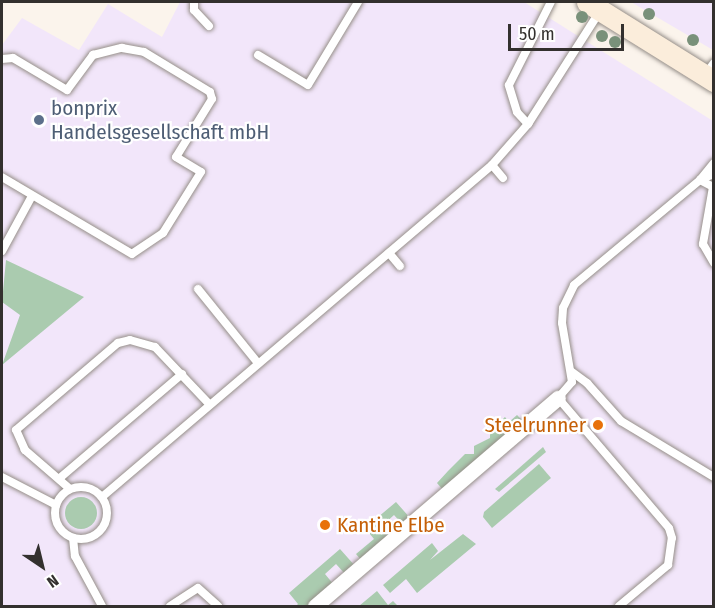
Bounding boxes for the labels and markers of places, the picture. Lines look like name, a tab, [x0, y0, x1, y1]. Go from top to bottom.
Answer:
place label: bonprix Handelsgesellschaft mbH	[51, 95, 269, 145]
marker: bonprix Handelsgesellschaft mbH	[32, 113, 46, 127]
place label: Steelrunner	[485, 412, 586, 438]
marker: Steelrunner	[591, 418, 605, 432]
place label: Kantine Elbe	[337, 512, 445, 538]
marker: Kantine Elbe	[318, 518, 332, 532]

